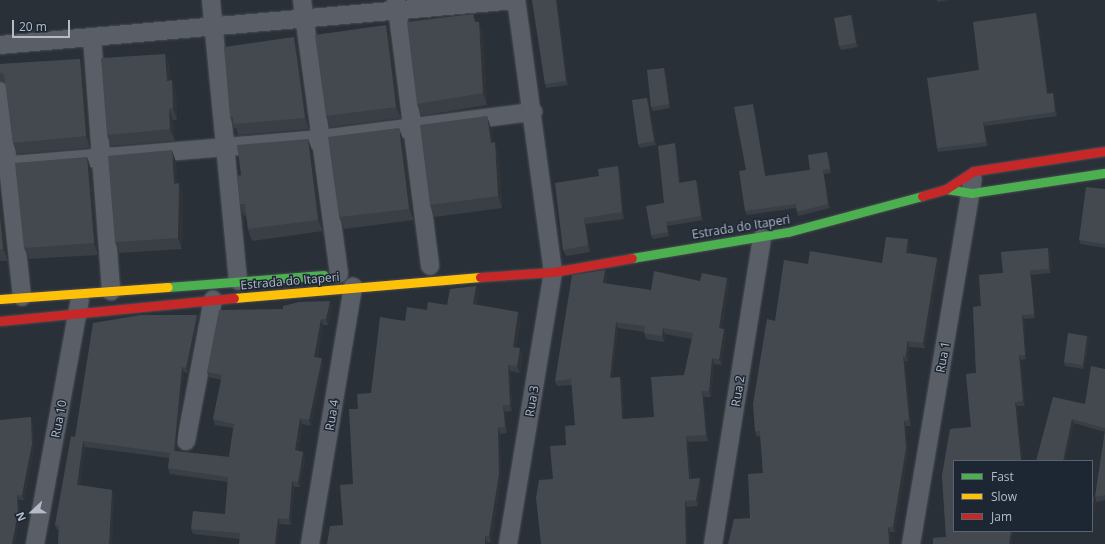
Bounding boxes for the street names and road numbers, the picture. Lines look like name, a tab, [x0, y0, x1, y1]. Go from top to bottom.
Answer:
street label: Estrada do Itaperi	[691, 212, 791, 242]
street label: Estrada do Itaperi	[240, 269, 340, 293]
street label: Rua 1	[933, 340, 953, 374]
street label: Rua 2	[728, 374, 748, 408]
street label: Rua 3	[522, 384, 542, 418]
street label: Rua 4	[322, 398, 342, 432]
street label: Rua 10	[48, 399, 70, 439]

